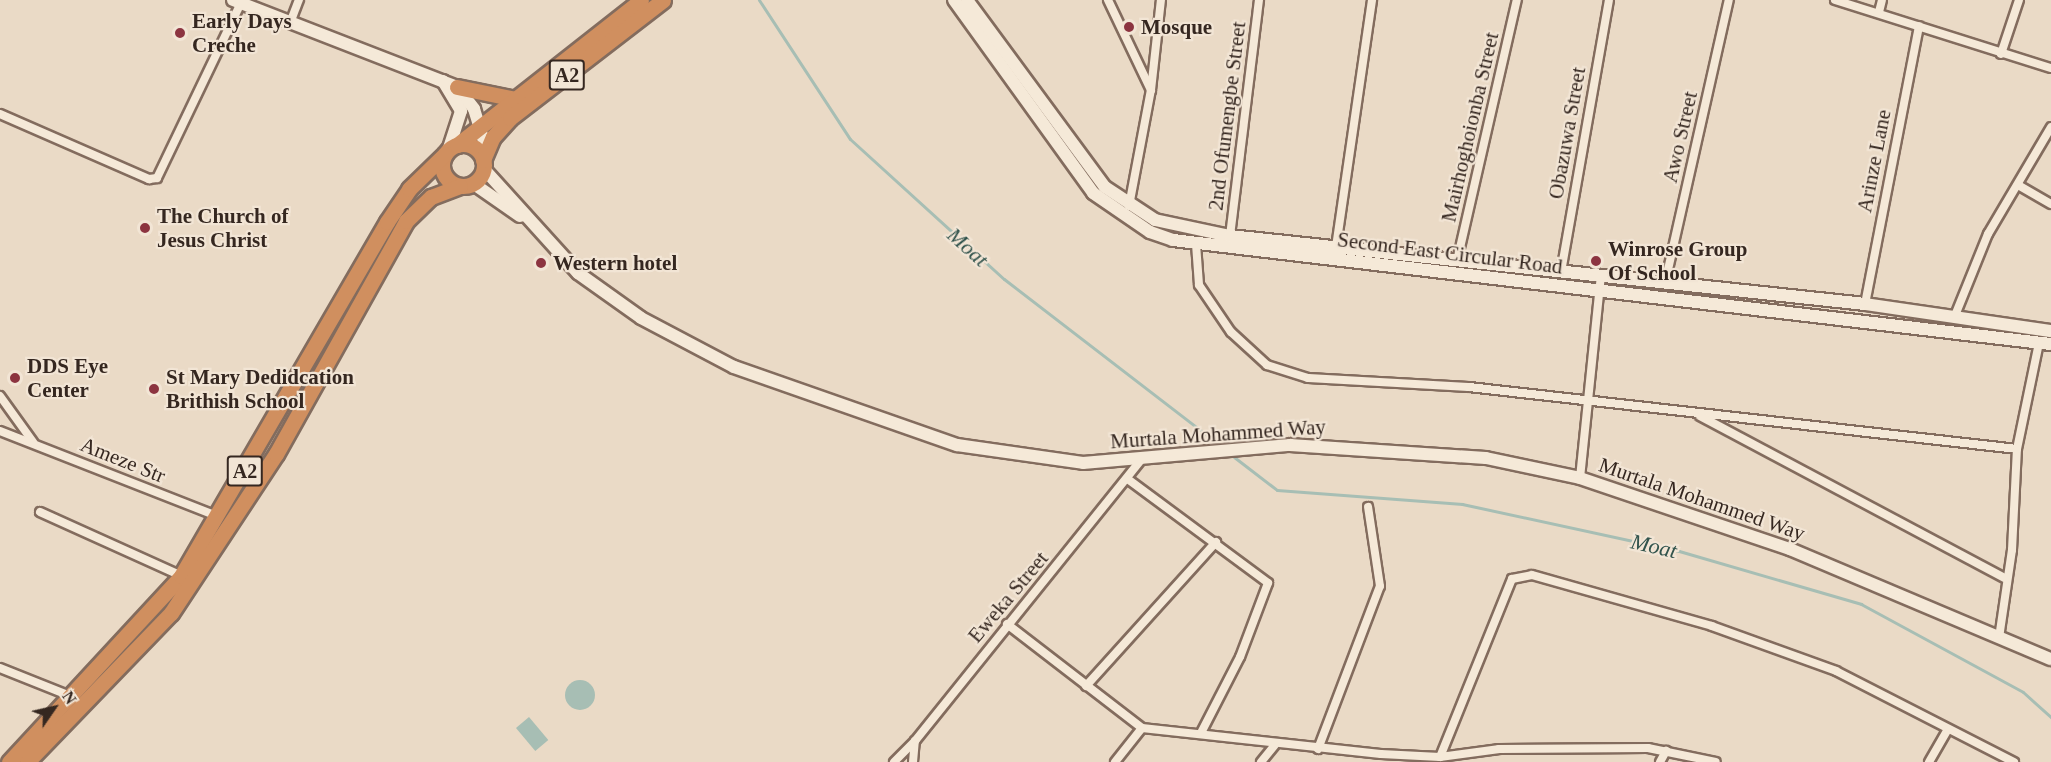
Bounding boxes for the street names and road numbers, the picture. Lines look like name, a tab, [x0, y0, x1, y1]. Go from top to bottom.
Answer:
street label: 2nd Ofumengbe Street	[1203, 20, 1251, 212]
street label: Mairhoghoionba Street	[1436, 30, 1504, 224]
road number: A2	[548, 58, 586, 92]
street label: Obazuwa Street	[1543, 65, 1591, 201]
street label: Awo Street	[1657, 89, 1703, 185]
street label: Arinze Lane	[1852, 107, 1896, 215]
street label: Second East Circular Road	[1336, 227, 1564, 279]
street label: Murtala Mohammed Way	[1109, 414, 1327, 454]
street label: Ameze Str	[77, 432, 169, 488]
street label: Murtala Mohammed Way	[1596, 452, 1808, 546]
road number: A2	[226, 454, 264, 488]
street label: Eweka Street	[963, 546, 1053, 648]

